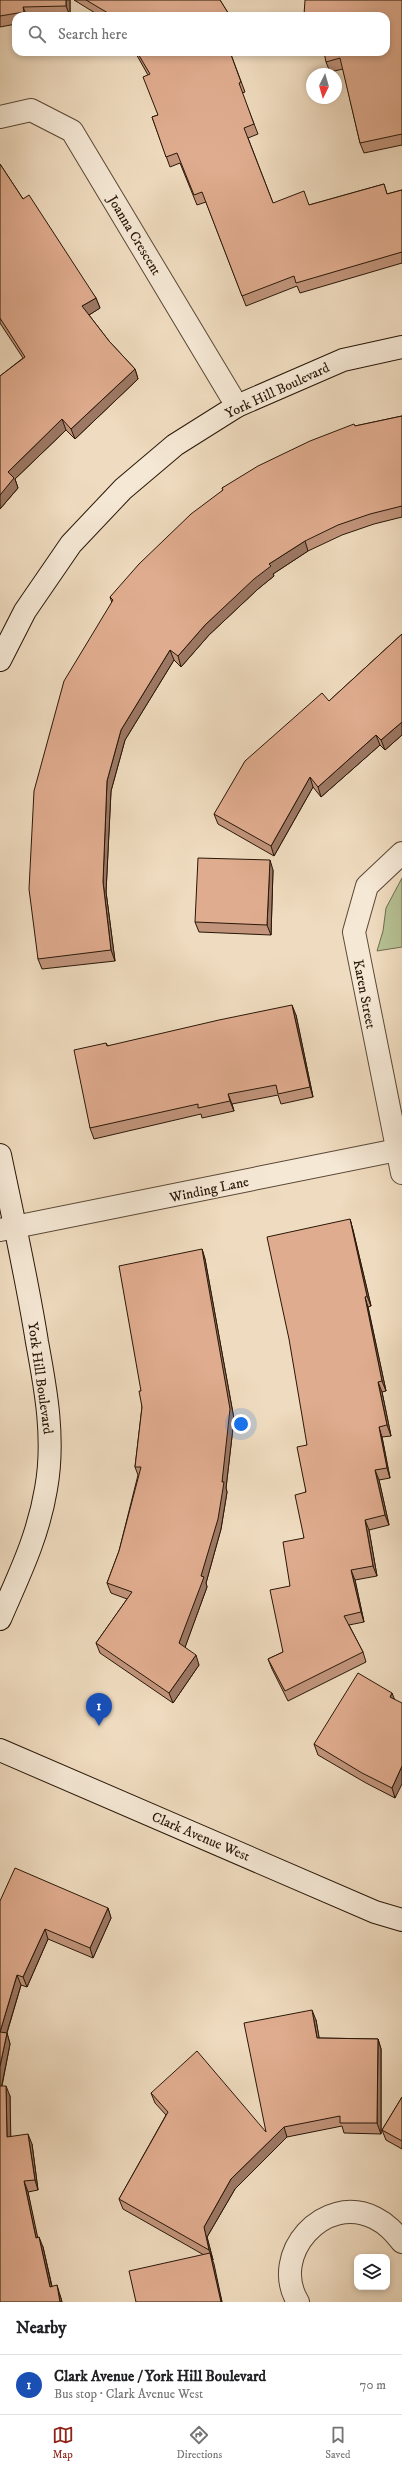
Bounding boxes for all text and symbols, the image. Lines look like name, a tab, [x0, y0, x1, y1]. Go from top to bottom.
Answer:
search box	[12, 12, 390, 56]
icon: search	[26, 23, 48, 45]
text: Search here	[58, 25, 127, 44]
north arrow	[306, 68, 342, 104]
street label: Joanna Crescent	[102, 191, 165, 279]
street label: York Hill Boulevard	[222, 359, 333, 423]
street label: Karen Street	[348, 958, 380, 1031]
street label: Winding Lane	[167, 1173, 251, 1207]
street label: York Hill Boulevard	[23, 1321, 57, 1435]
your location	[231, 1414, 251, 1434]
pin: 1	[86, 1693, 112, 1726]
street label: Clark Avenue West	[149, 1808, 253, 1866]
map controls	[354, 2254, 390, 2290]
button: layers	[354, 2254, 390, 2290]
text: Nearby	[16, 2317, 66, 2339]
text: Clark Avenue / York Hill Boulevard	[54, 2367, 266, 2386]
text: 1	[27, 2377, 31, 2393]
text: 70 m	[360, 2377, 386, 2393]
text: Bus stop · Clark Avenue West	[54, 2386, 203, 2402]
tab: Map	[52, 2424, 74, 2462]
tab: Directions	[177, 2424, 222, 2462]
tab: Saved	[325, 2424, 350, 2462]

